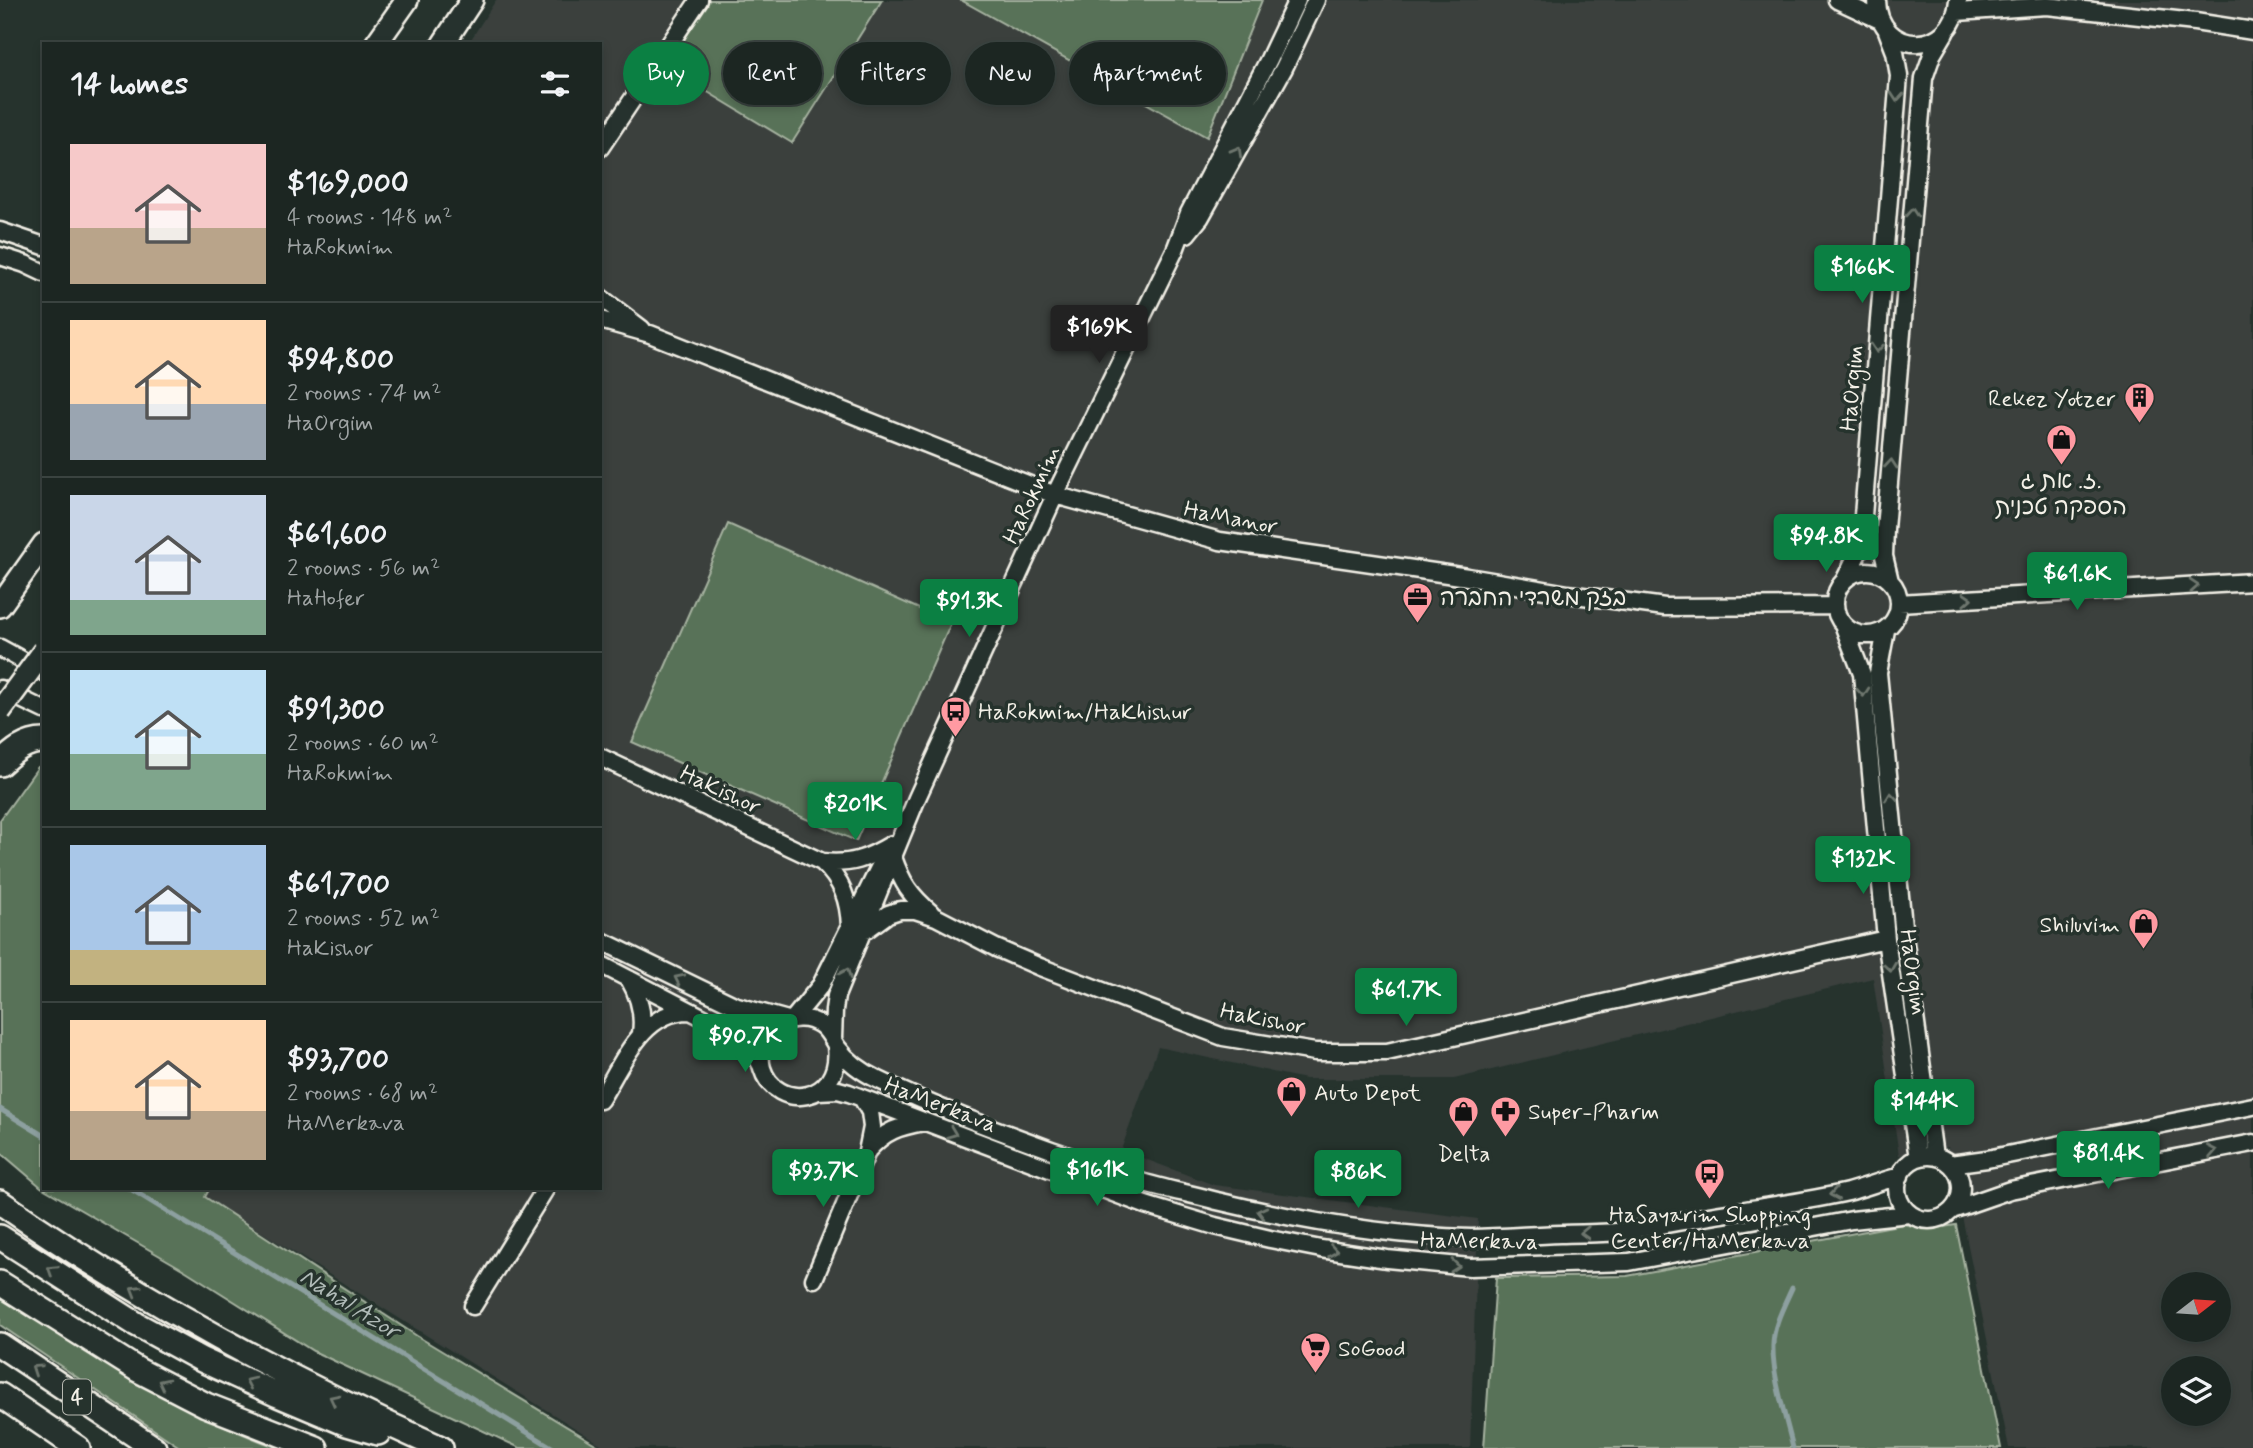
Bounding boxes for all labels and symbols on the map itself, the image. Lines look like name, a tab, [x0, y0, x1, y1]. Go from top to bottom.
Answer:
one-way arrow	[1890, 92, 1905, 103]
one-way arrow	[1229, 146, 1242, 158]
one-way arrow	[1904, 207, 1919, 218]
pin: $166K	[1813, 246, 1911, 305]
pin: $169K	[1050, 306, 1148, 365]
one-way arrow	[1870, 343, 1885, 354]
street label: HaOrgim	[1834, 344, 1874, 433]
building icon: Rekez Yotzer	[2122, 381, 2156, 425]
place label: Rekez Yotzer	[1988, 385, 2116, 415]
shop icon: ז. את ג. הספקה טכנית	[2044, 422, 2078, 466]
street label: HaRokmim	[997, 440, 1069, 549]
one-way arrow	[1883, 458, 1898, 469]
place label: ז. את ג. הספקה טכנית	[1995, 467, 2127, 523]
street label: HaManor	[1181, 495, 1281, 543]
pin: $94.8K	[1769, 514, 1883, 574]
pin: $61.6K	[2020, 552, 2134, 612]
one-way arrow	[2189, 579, 2200, 594]
pin: $91.3K	[912, 580, 1026, 639]
office icon: בזק משרדי החברה	[1400, 580, 1434, 624]
place label: בזק משרדי החברה	[1440, 584, 1626, 614]
one-way arrow	[1962, 592, 1973, 607]
one-way arrow	[1856, 686, 1871, 697]
bus stop icon: HaRokmim/HaKhishur	[938, 694, 972, 738]
place label: HaRokmim/HaKhishur	[978, 698, 1192, 728]
street label: HaKishor	[675, 759, 766, 823]
pin: $201K	[806, 782, 904, 842]
one-way arrow	[1883, 791, 1898, 803]
pin: $132K	[1814, 836, 1912, 896]
shop icon: Shiluvim	[2126, 907, 2160, 951]
place label: Shiluvim	[2040, 911, 2120, 941]
street label: HaOrgim	[1889, 927, 1933, 1017]
one-way arrow	[1882, 961, 1897, 973]
one-way arrow	[838, 968, 852, 981]
pin: $61.7K	[1349, 968, 1463, 1028]
one-way arrow	[674, 973, 686, 987]
street label: HaKishor	[1217, 997, 1308, 1043]
pin: $90.7K	[688, 1014, 802, 1074]
street label: HaMerkava	[880, 1071, 1001, 1141]
shop icon: Auto Depot	[1274, 1075, 1308, 1119]
place label: Auto Depot	[1314, 1079, 1422, 1109]
pin: $144K	[1875, 1080, 1973, 1139]
pharmacy icon: Super-Pharm	[1488, 1094, 1522, 1138]
shop icon: Delta	[1447, 1095, 1481, 1139]
place label: Super-Pharm	[1528, 1098, 1659, 1128]
one-way arrow	[946, 1125, 958, 1139]
pin: $81.4K	[2051, 1132, 2165, 1191]
place label: Delta	[1437, 1140, 1491, 1170]
one-way arrow	[2206, 1145, 2218, 1160]
pin: $161K	[1048, 1148, 1146, 1208]
pin: $93.7K	[766, 1150, 880, 1209]
pin: $86K	[1317, 1150, 1399, 1210]
bus stop icon: HaSayarim Shopping Center/HaMerkava	[1693, 1156, 1727, 1200]
one-way arrow	[1828, 1186, 1840, 1201]
place label: HaSayarim Shopping Center/HaMerkava	[1609, 1201, 1811, 1257]
one-way arrow	[1256, 1206, 1268, 1220]
one-way arrow	[1580, 1225, 1591, 1240]
street label: HaMerkava	[1420, 1226, 1538, 1258]
one-way arrow	[1327, 1243, 1338, 1258]
one-way arrow	[1449, 1258, 1460, 1273]
water label: Nahal Azor	[294, 1262, 407, 1349]
one-way arrow	[47, 1266, 60, 1279]
north arrow	[2161, 1272, 2231, 1342]
one-way arrow	[129, 1285, 142, 1298]
supermarket icon: SoGood	[1298, 1331, 1332, 1375]
place label: SoGood	[1338, 1335, 1405, 1365]
one-way arrow	[31, 1365, 44, 1378]
one-way arrow	[245, 1376, 257, 1390]
one-way arrow	[158, 1378, 170, 1391]
road number: 4	[63, 1380, 91, 1414]
one-way arrow	[329, 1394, 341, 1408]

